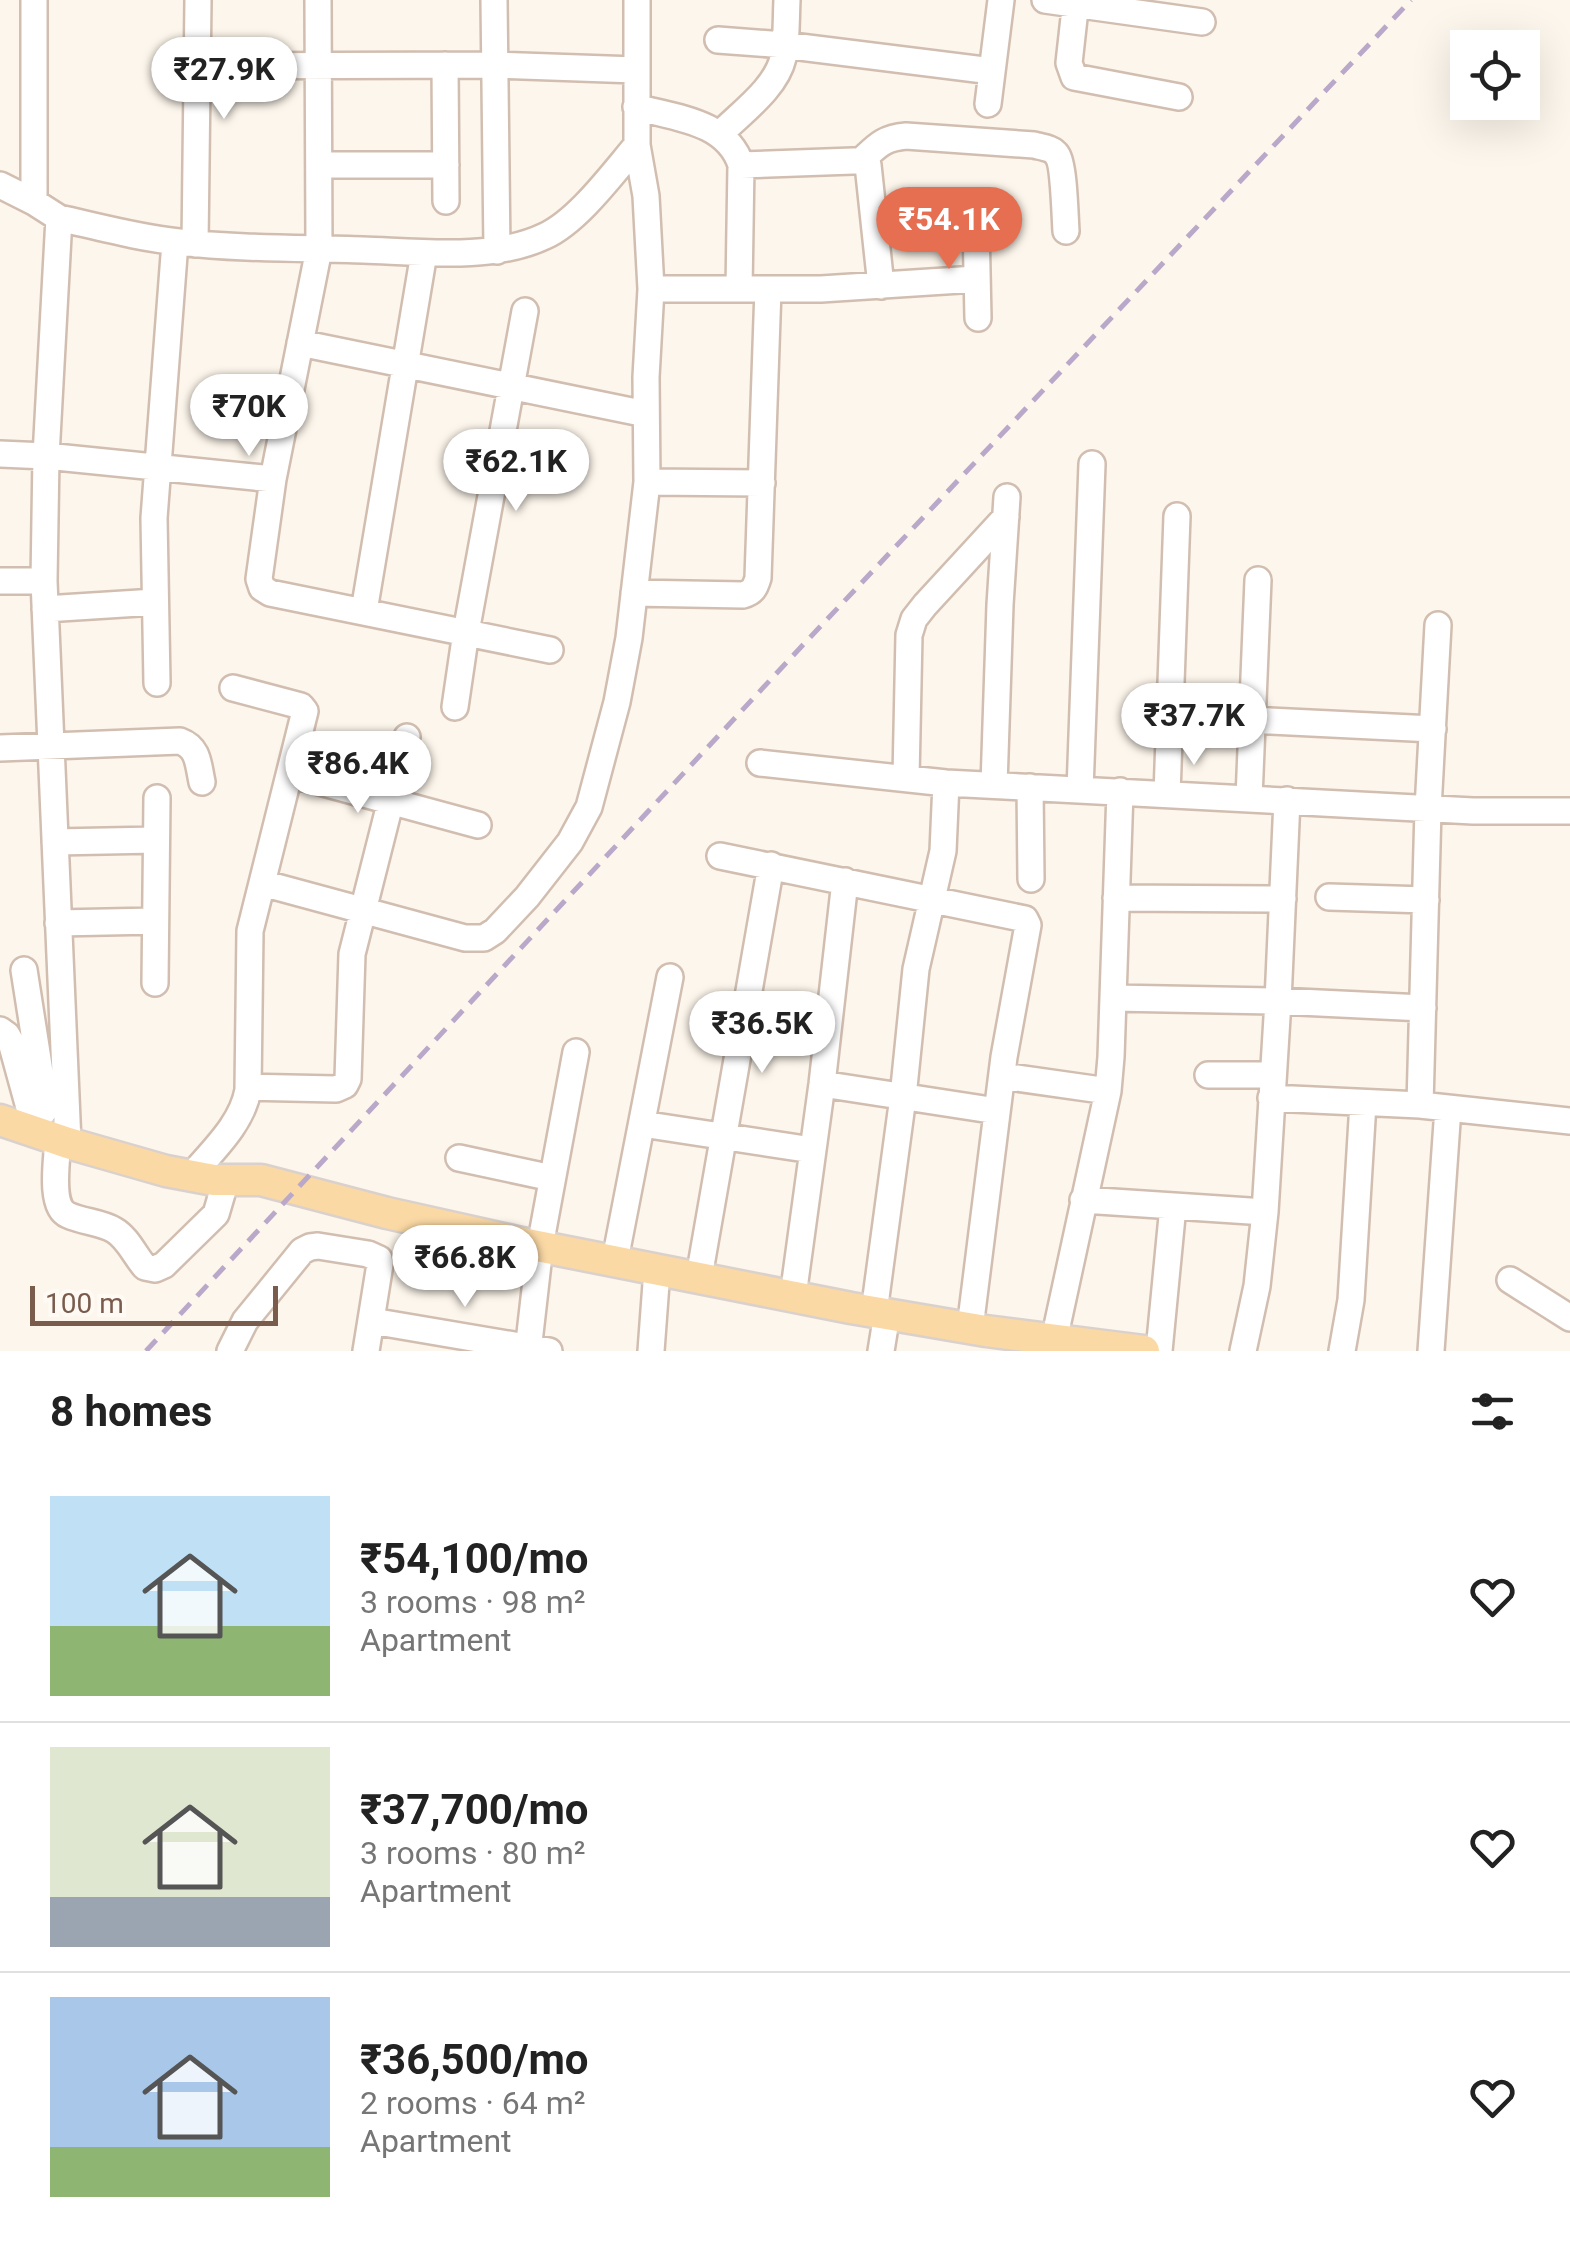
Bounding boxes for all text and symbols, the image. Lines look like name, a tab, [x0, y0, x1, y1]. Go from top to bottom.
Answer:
map controls	[1450, 30, 1540, 120]
button: locate	[1450, 30, 1540, 120]
pin: ₹27.9K	[143, 37, 305, 122]
text: ₹27.9K	[173, 50, 275, 88]
pin: ₹54.1K	[868, 187, 1030, 272]
text: ₹54.1K	[898, 200, 1000, 238]
pin: ₹70K	[190, 374, 308, 459]
text: ₹70K	[212, 387, 286, 425]
pin: ₹62.1K	[435, 429, 597, 514]
text: ₹62.1K	[465, 442, 567, 480]
pin: ₹37.7K	[1113, 683, 1275, 768]
text: ₹37.7K	[1143, 696, 1245, 734]
pin: ₹86.4K	[277, 731, 439, 816]
text: ₹86.4K	[307, 744, 409, 782]
pin: ₹36.5K	[681, 991, 843, 1076]
text: ₹36.5K	[711, 1004, 813, 1042]
pin: ₹66.8K	[384, 1225, 546, 1310]
text: ₹66.8K	[414, 1238, 516, 1276]
scale bar	[30, 1281, 278, 1326]
text: 100 m	[45, 1287, 124, 1320]
icon: filters	[1465, 1384, 1520, 1439]
text: 8 homes	[50, 1387, 212, 1436]
text: ₹54,100/mo	[360, 1534, 589, 1583]
icon: home	[130, 1536, 250, 1656]
icon: heart	[1465, 1569, 1520, 1624]
text: 3 rooms · 98 m²	[360, 1583, 585, 1621]
text: Apartment	[360, 1621, 512, 1659]
text: ₹37,700/mo	[360, 1785, 589, 1834]
icon: home	[130, 1787, 250, 1907]
icon: heart	[1465, 1820, 1520, 1875]
text: 3 rooms · 80 m²	[360, 1834, 585, 1872]
text: Apartment	[360, 1872, 512, 1910]
text: ₹36,500/mo	[360, 2035, 589, 2084]
icon: home	[130, 2037, 250, 2157]
icon: heart	[1465, 2070, 1520, 2125]
text: 2 rooms · 64 m²	[360, 2084, 585, 2122]
text: Apartment	[360, 2122, 512, 2160]

